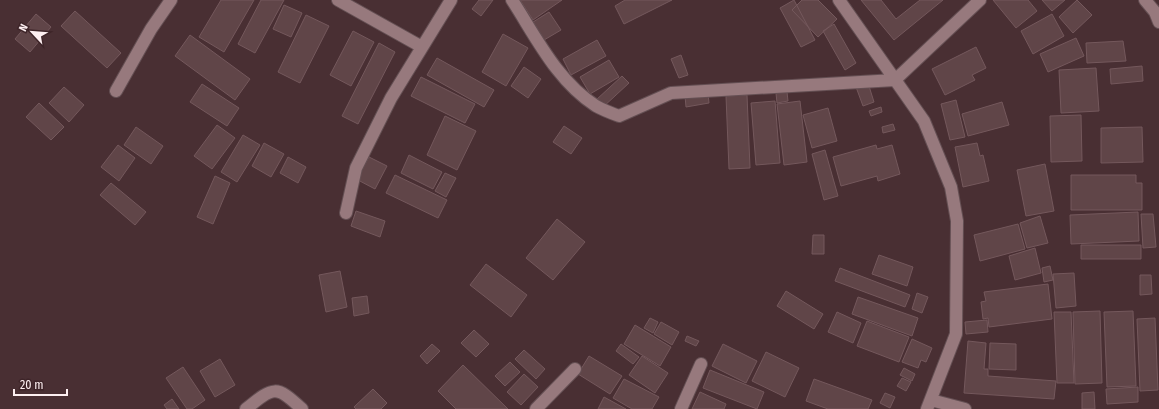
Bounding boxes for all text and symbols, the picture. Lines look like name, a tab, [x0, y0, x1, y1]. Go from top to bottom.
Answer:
north arrow	[12, 12, 52, 52]
text: N	[16, 22, 31, 34]
scale bar	[14, 371, 67, 397]
text: 20 m	[20, 378, 44, 392]

